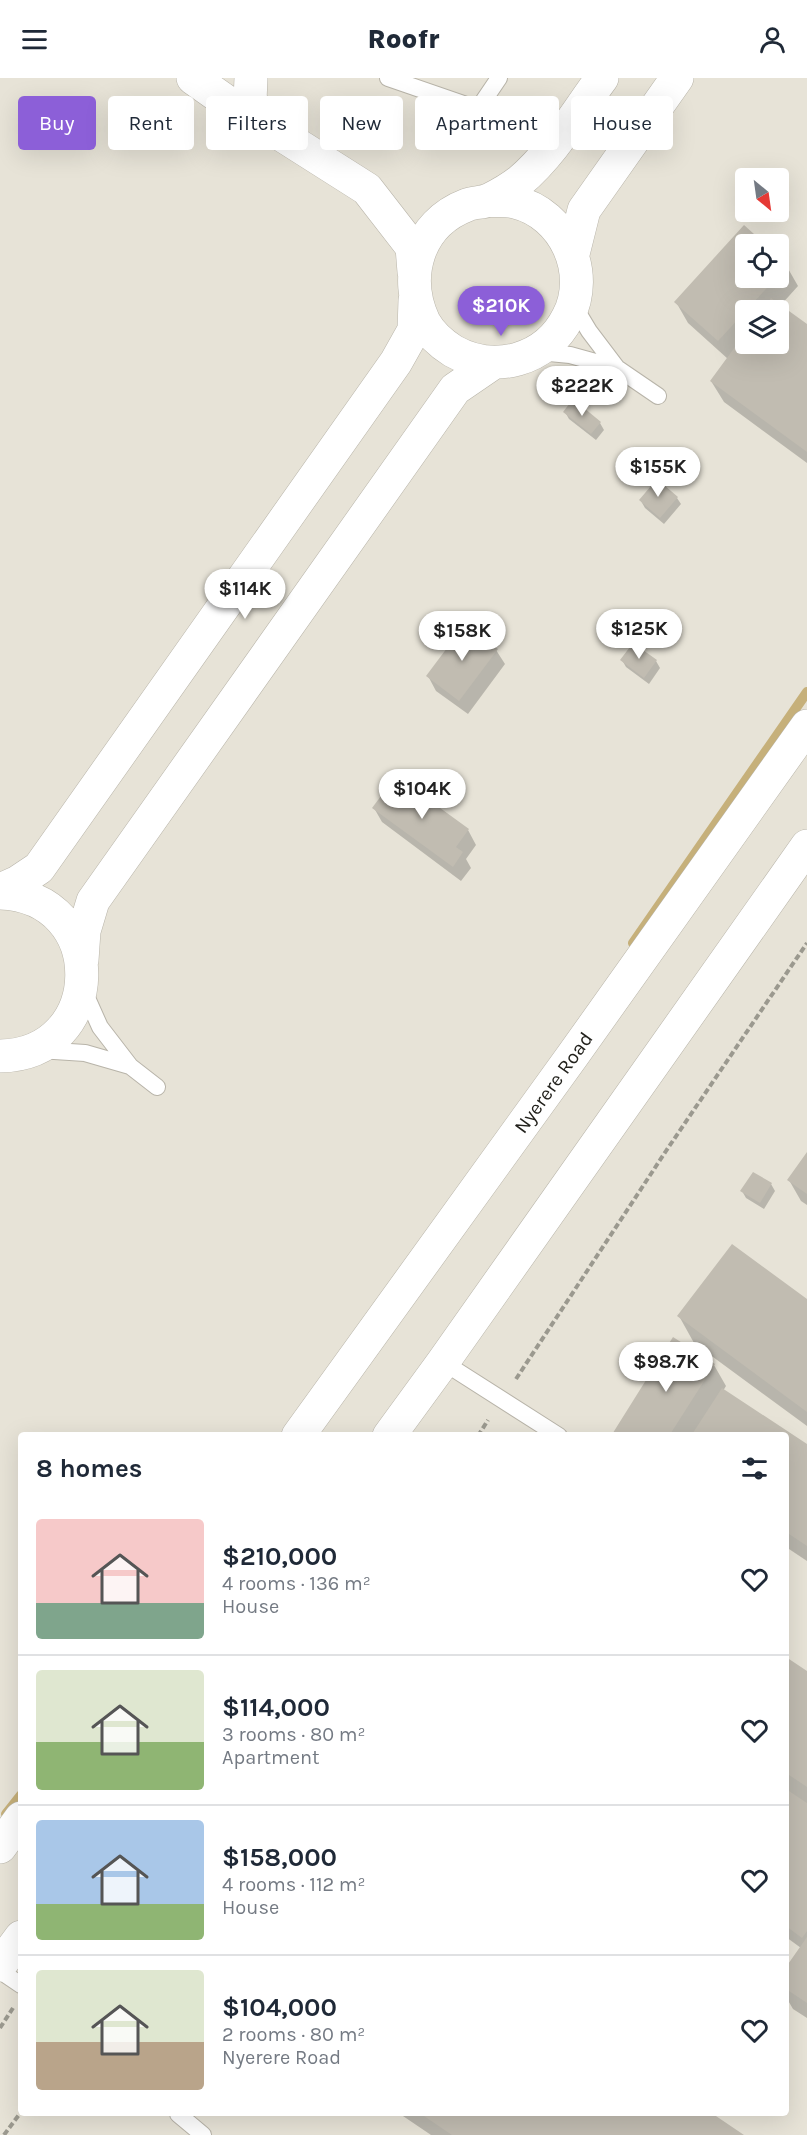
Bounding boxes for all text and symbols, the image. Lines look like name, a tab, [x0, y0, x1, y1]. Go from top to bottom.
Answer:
icon: menu	[18, 23, 51, 56]
text: Roofr	[367, 23, 440, 55]
icon: person	[756, 23, 789, 56]
chip: Buy	[18, 96, 96, 150]
chip: Rent	[108, 96, 194, 150]
chip: Filters	[206, 96, 308, 150]
chip: New	[320, 96, 403, 150]
chip: Apartment	[415, 96, 559, 150]
chip: House	[571, 96, 673, 150]
north arrow	[735, 168, 789, 222]
map controls	[735, 168, 789, 354]
button: locate	[735, 234, 789, 288]
pin: $210K	[459, 286, 543, 337]
text: $210K	[472, 294, 530, 317]
button: layers	[735, 300, 789, 354]
pin: $222K	[540, 366, 624, 417]
text: $222K	[550, 374, 614, 397]
pin: $155K	[616, 447, 700, 498]
text: $155K	[629, 455, 687, 478]
pin: $114K	[203, 569, 287, 620]
text: $114K	[218, 577, 272, 600]
pin: $125K	[597, 609, 681, 660]
pin: $158K	[420, 611, 504, 662]
text: $125K	[610, 617, 668, 640]
text: $158K	[433, 619, 491, 642]
pin: $104K	[380, 769, 464, 820]
text: $104K	[393, 777, 451, 800]
street label: Nyerere Road	[509, 1028, 598, 1138]
pin: $98.7K	[617, 1342, 715, 1393]
text: $98.7K	[633, 1350, 699, 1373]
icon: filters	[738, 1452, 771, 1485]
text: 8 homes	[36, 1453, 142, 1484]
text: $210,000	[222, 1541, 337, 1572]
icon: home	[84, 1543, 156, 1615]
icon: heart	[738, 1563, 771, 1596]
text: 4 rooms · 136 m²	[222, 1572, 371, 1595]
text: House	[222, 1595, 279, 1618]
text: $114,000	[222, 1692, 330, 1723]
icon: home	[84, 1694, 156, 1766]
icon: heart	[738, 1714, 771, 1747]
text: 3 rooms · 80 m²	[222, 1723, 366, 1746]
text: Apartment	[222, 1746, 320, 1769]
text: $158,000	[222, 1842, 337, 1873]
icon: home	[84, 1844, 156, 1916]
icon: heart	[738, 1864, 771, 1897]
text: 4 rooms · 112 m²	[222, 1873, 366, 1896]
text: House	[222, 1896, 279, 1919]
text: $104,000	[222, 1992, 337, 2023]
icon: home	[84, 1994, 156, 2066]
icon: heart	[738, 2014, 771, 2047]
text: 2 rooms · 80 m²	[222, 2023, 365, 2046]
text: Nyerere Road	[222, 2046, 341, 2069]

